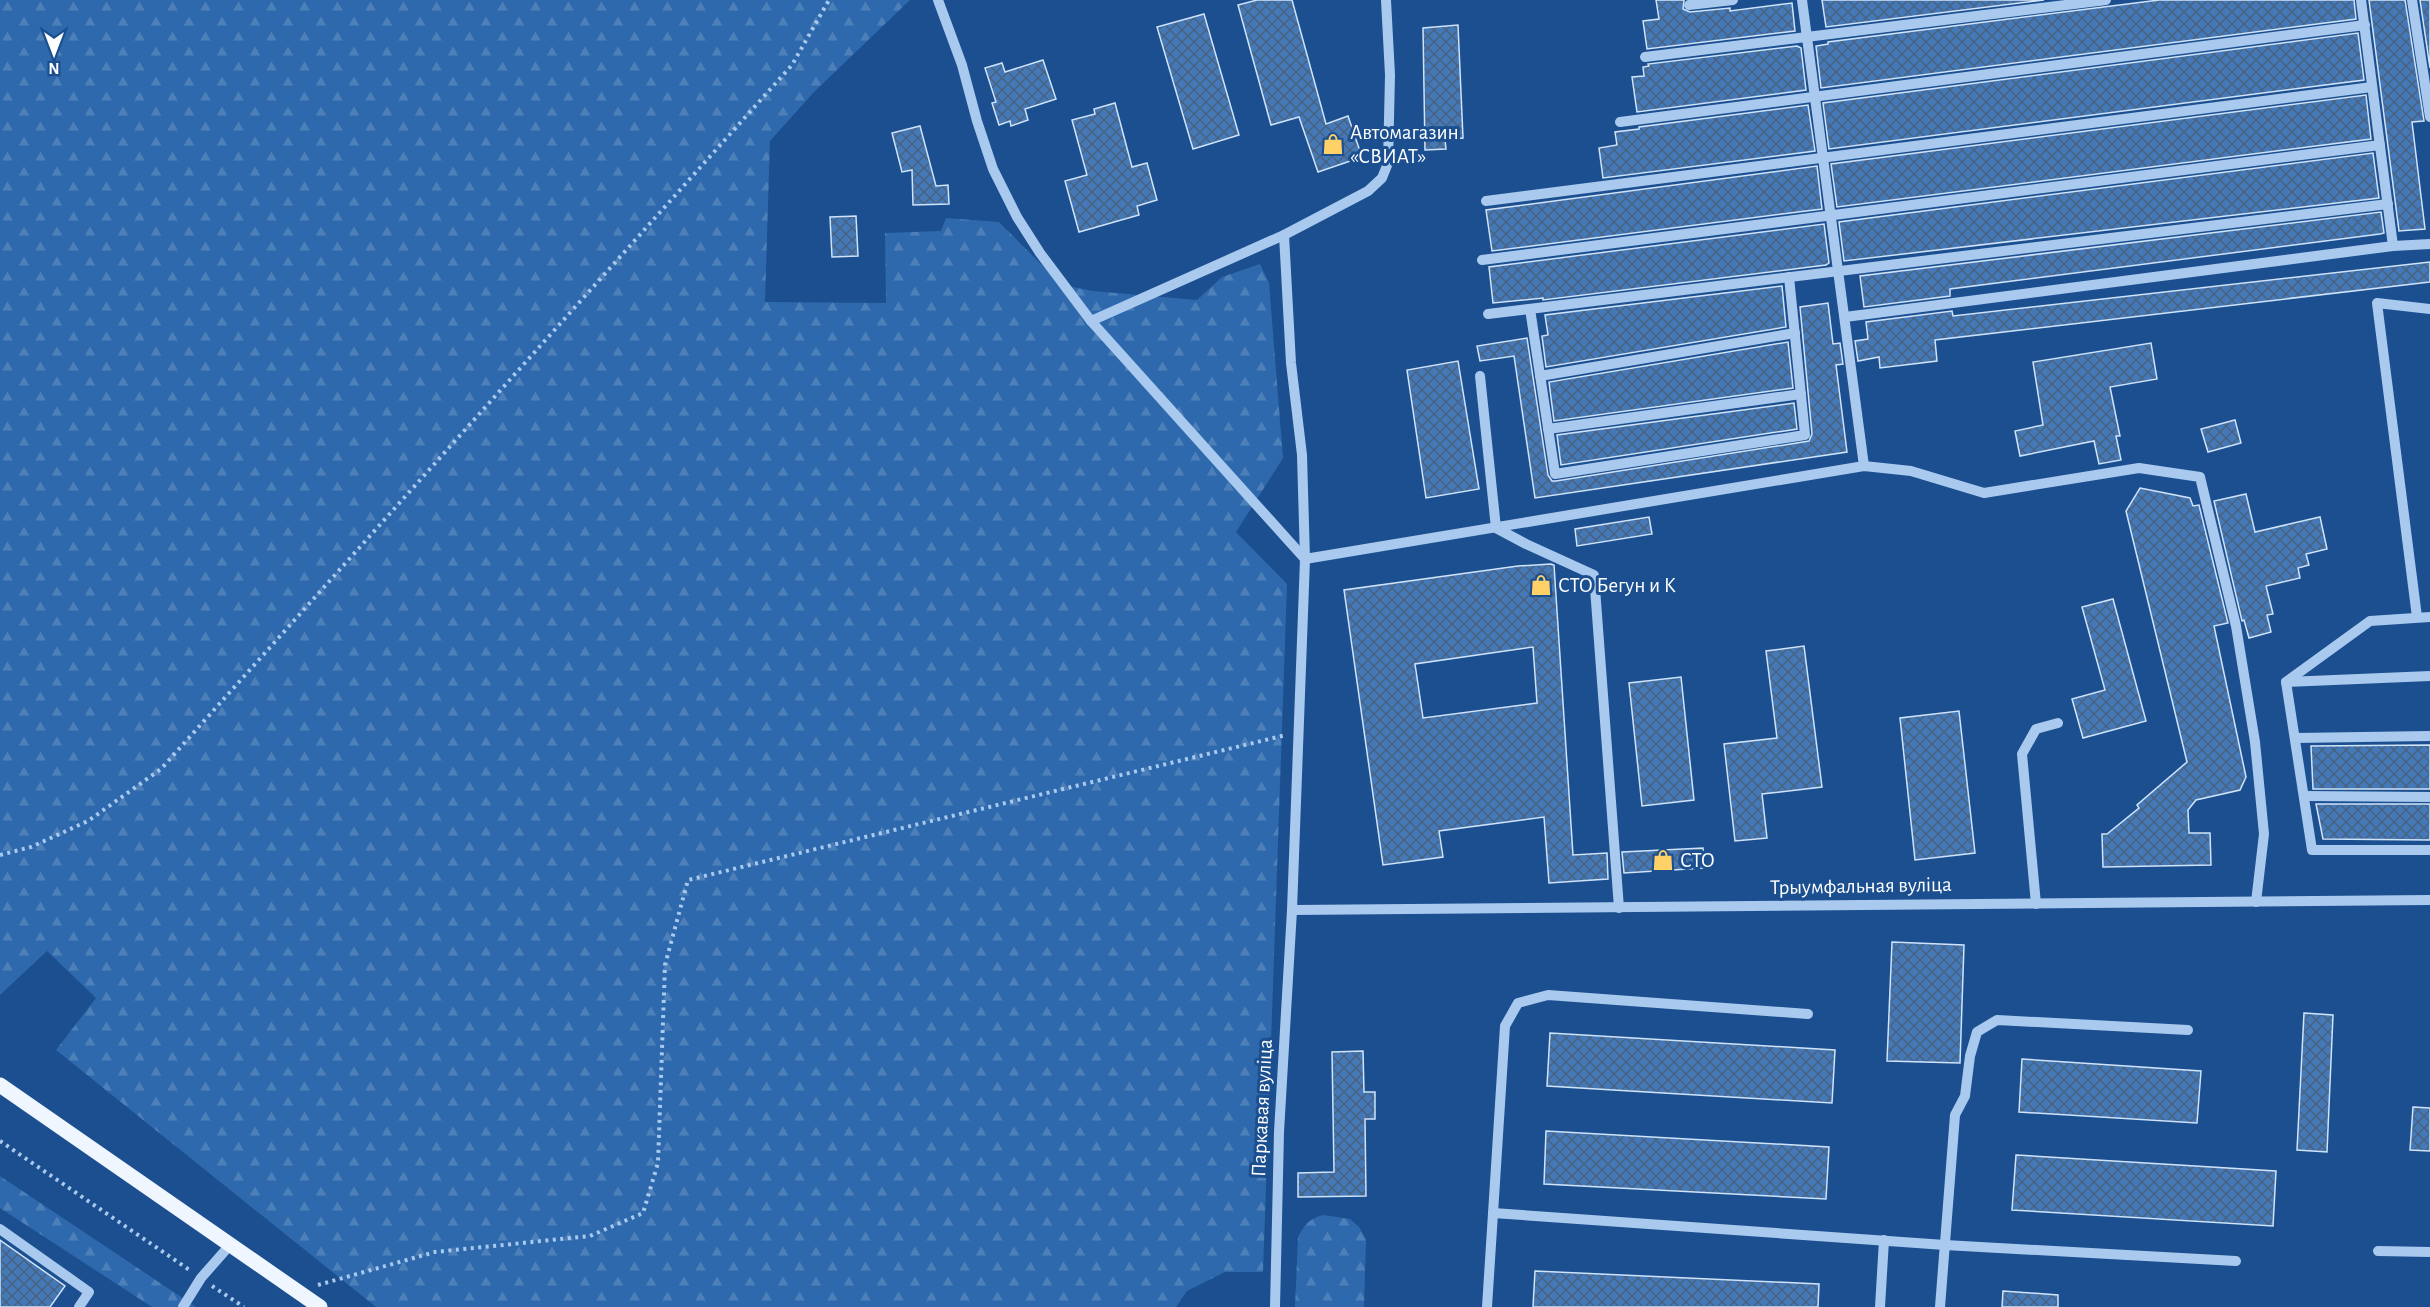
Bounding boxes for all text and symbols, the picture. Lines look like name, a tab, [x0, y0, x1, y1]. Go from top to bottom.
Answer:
north arrow	[24, 24, 84, 84]
text: N	[48, 60, 60, 76]
place label: Автомагазин «СВИАТ»	[1350, 122, 1459, 167]
shop icon: Автомагазин «СВИАТ»	[1321, 132, 1345, 156]
shop icon: СТО Бегун и К	[1529, 573, 1553, 597]
place label: СТО Бегун и К	[1558, 575, 1676, 596]
shop icon: СТО	[1651, 848, 1675, 872]
place label: СТО	[1680, 850, 1715, 871]
street label: Трыумфальная вуліца	[1770, 874, 1952, 898]
street label: Паркавая вуліца	[1248, 1038, 1276, 1178]

